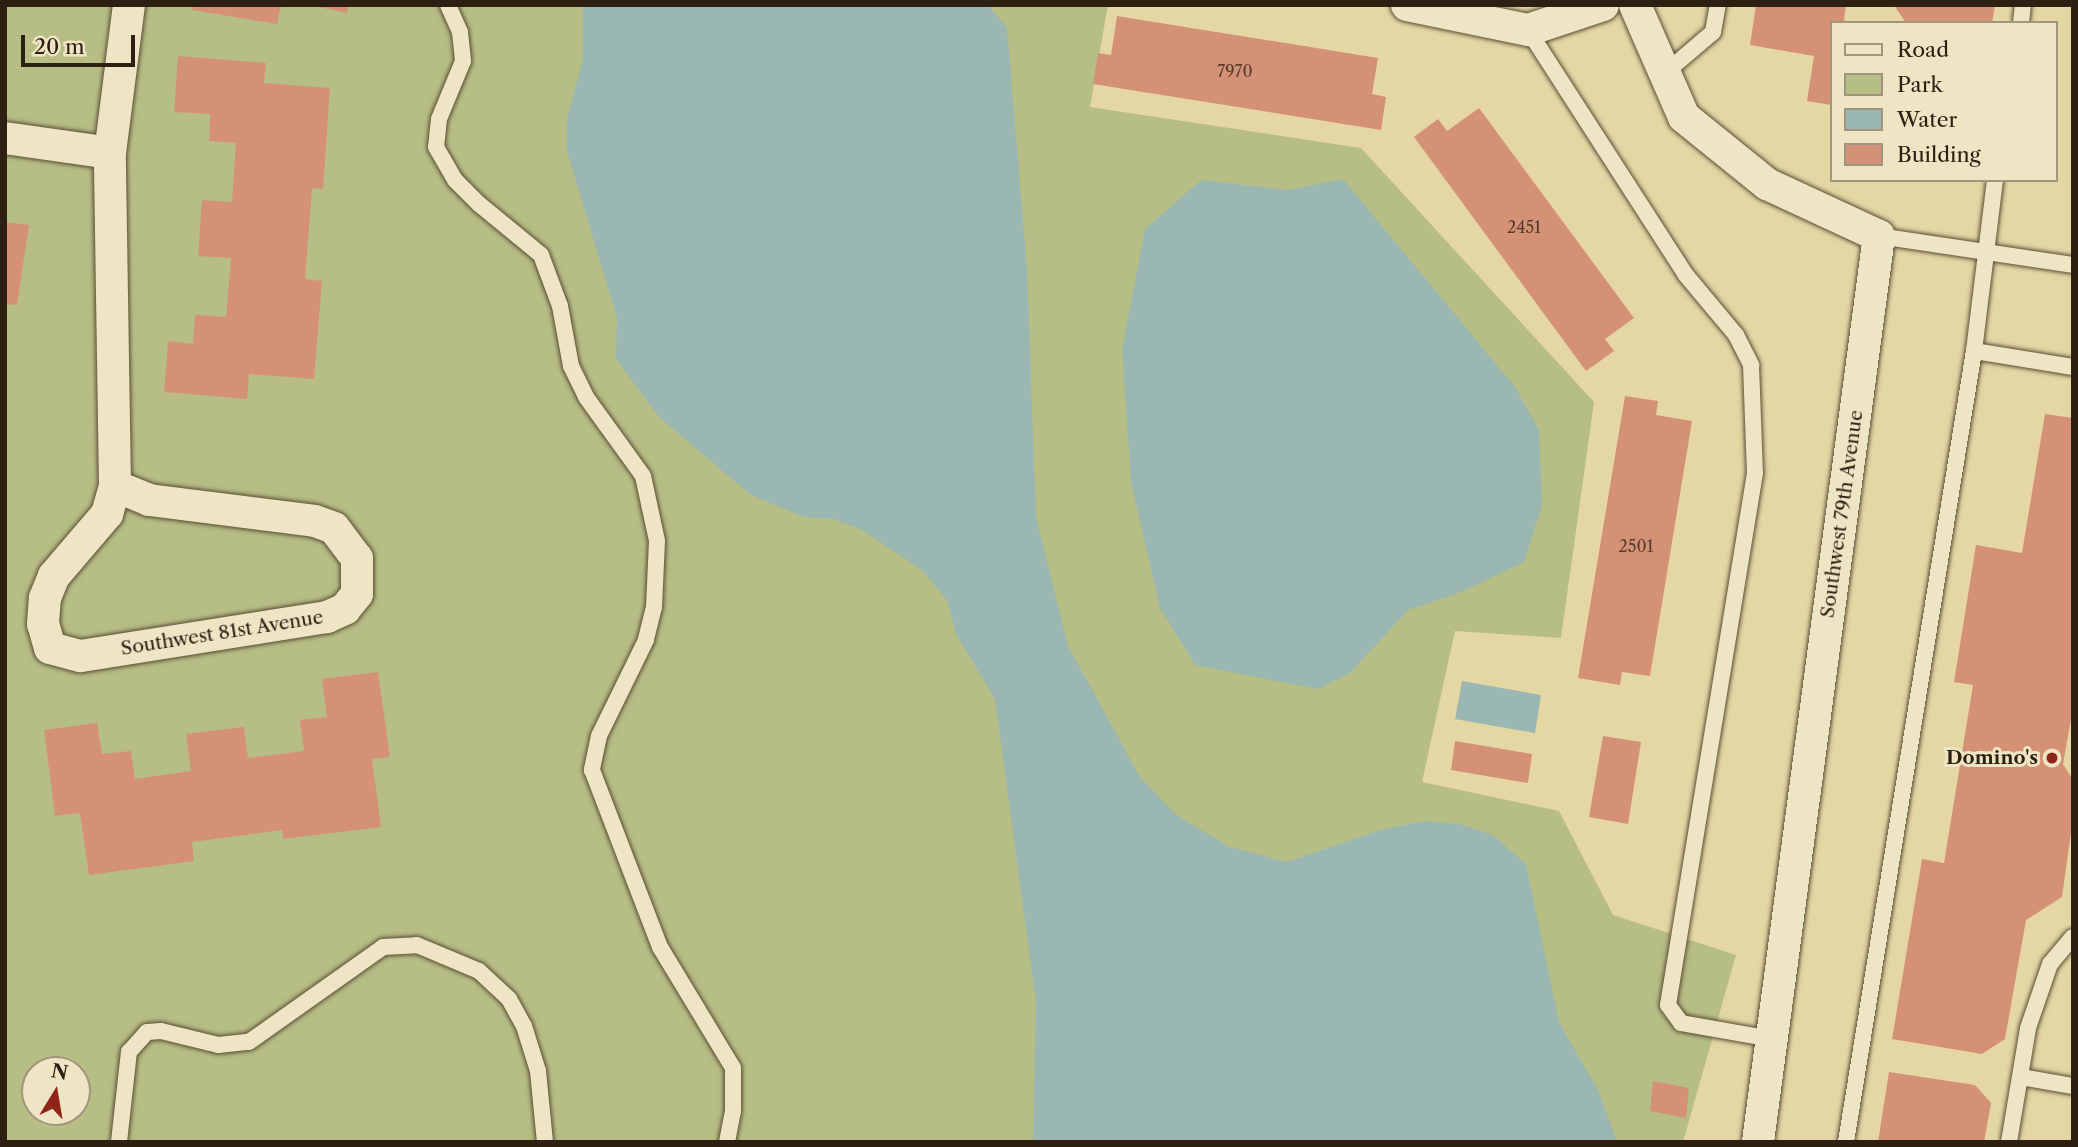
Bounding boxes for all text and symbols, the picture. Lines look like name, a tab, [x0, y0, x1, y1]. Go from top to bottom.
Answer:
scale bar	[24, 21, 138, 65]
legend	[1829, 21, 2057, 182]
text: 20 m	[34, 34, 85, 59]
text: Road	[1897, 37, 1949, 62]
house number: 7970	[1217, 61, 1253, 81]
text: Park	[1897, 72, 1943, 97]
text: Water	[1897, 107, 1957, 132]
text: Building	[1897, 142, 1981, 167]
house number: 2451	[1507, 217, 1541, 237]
street label: Southwest 79th Avenue	[1816, 408, 1868, 620]
house number: 2501	[1619, 536, 1653, 556]
street label: Southwest 81st Avenue	[119, 606, 325, 660]
place label: Domino's	[1946, 747, 2038, 769]
marker: Domino's	[2044, 750, 2060, 766]
north arrow	[21, 1056, 91, 1126]
text: N	[49, 1059, 70, 1085]

